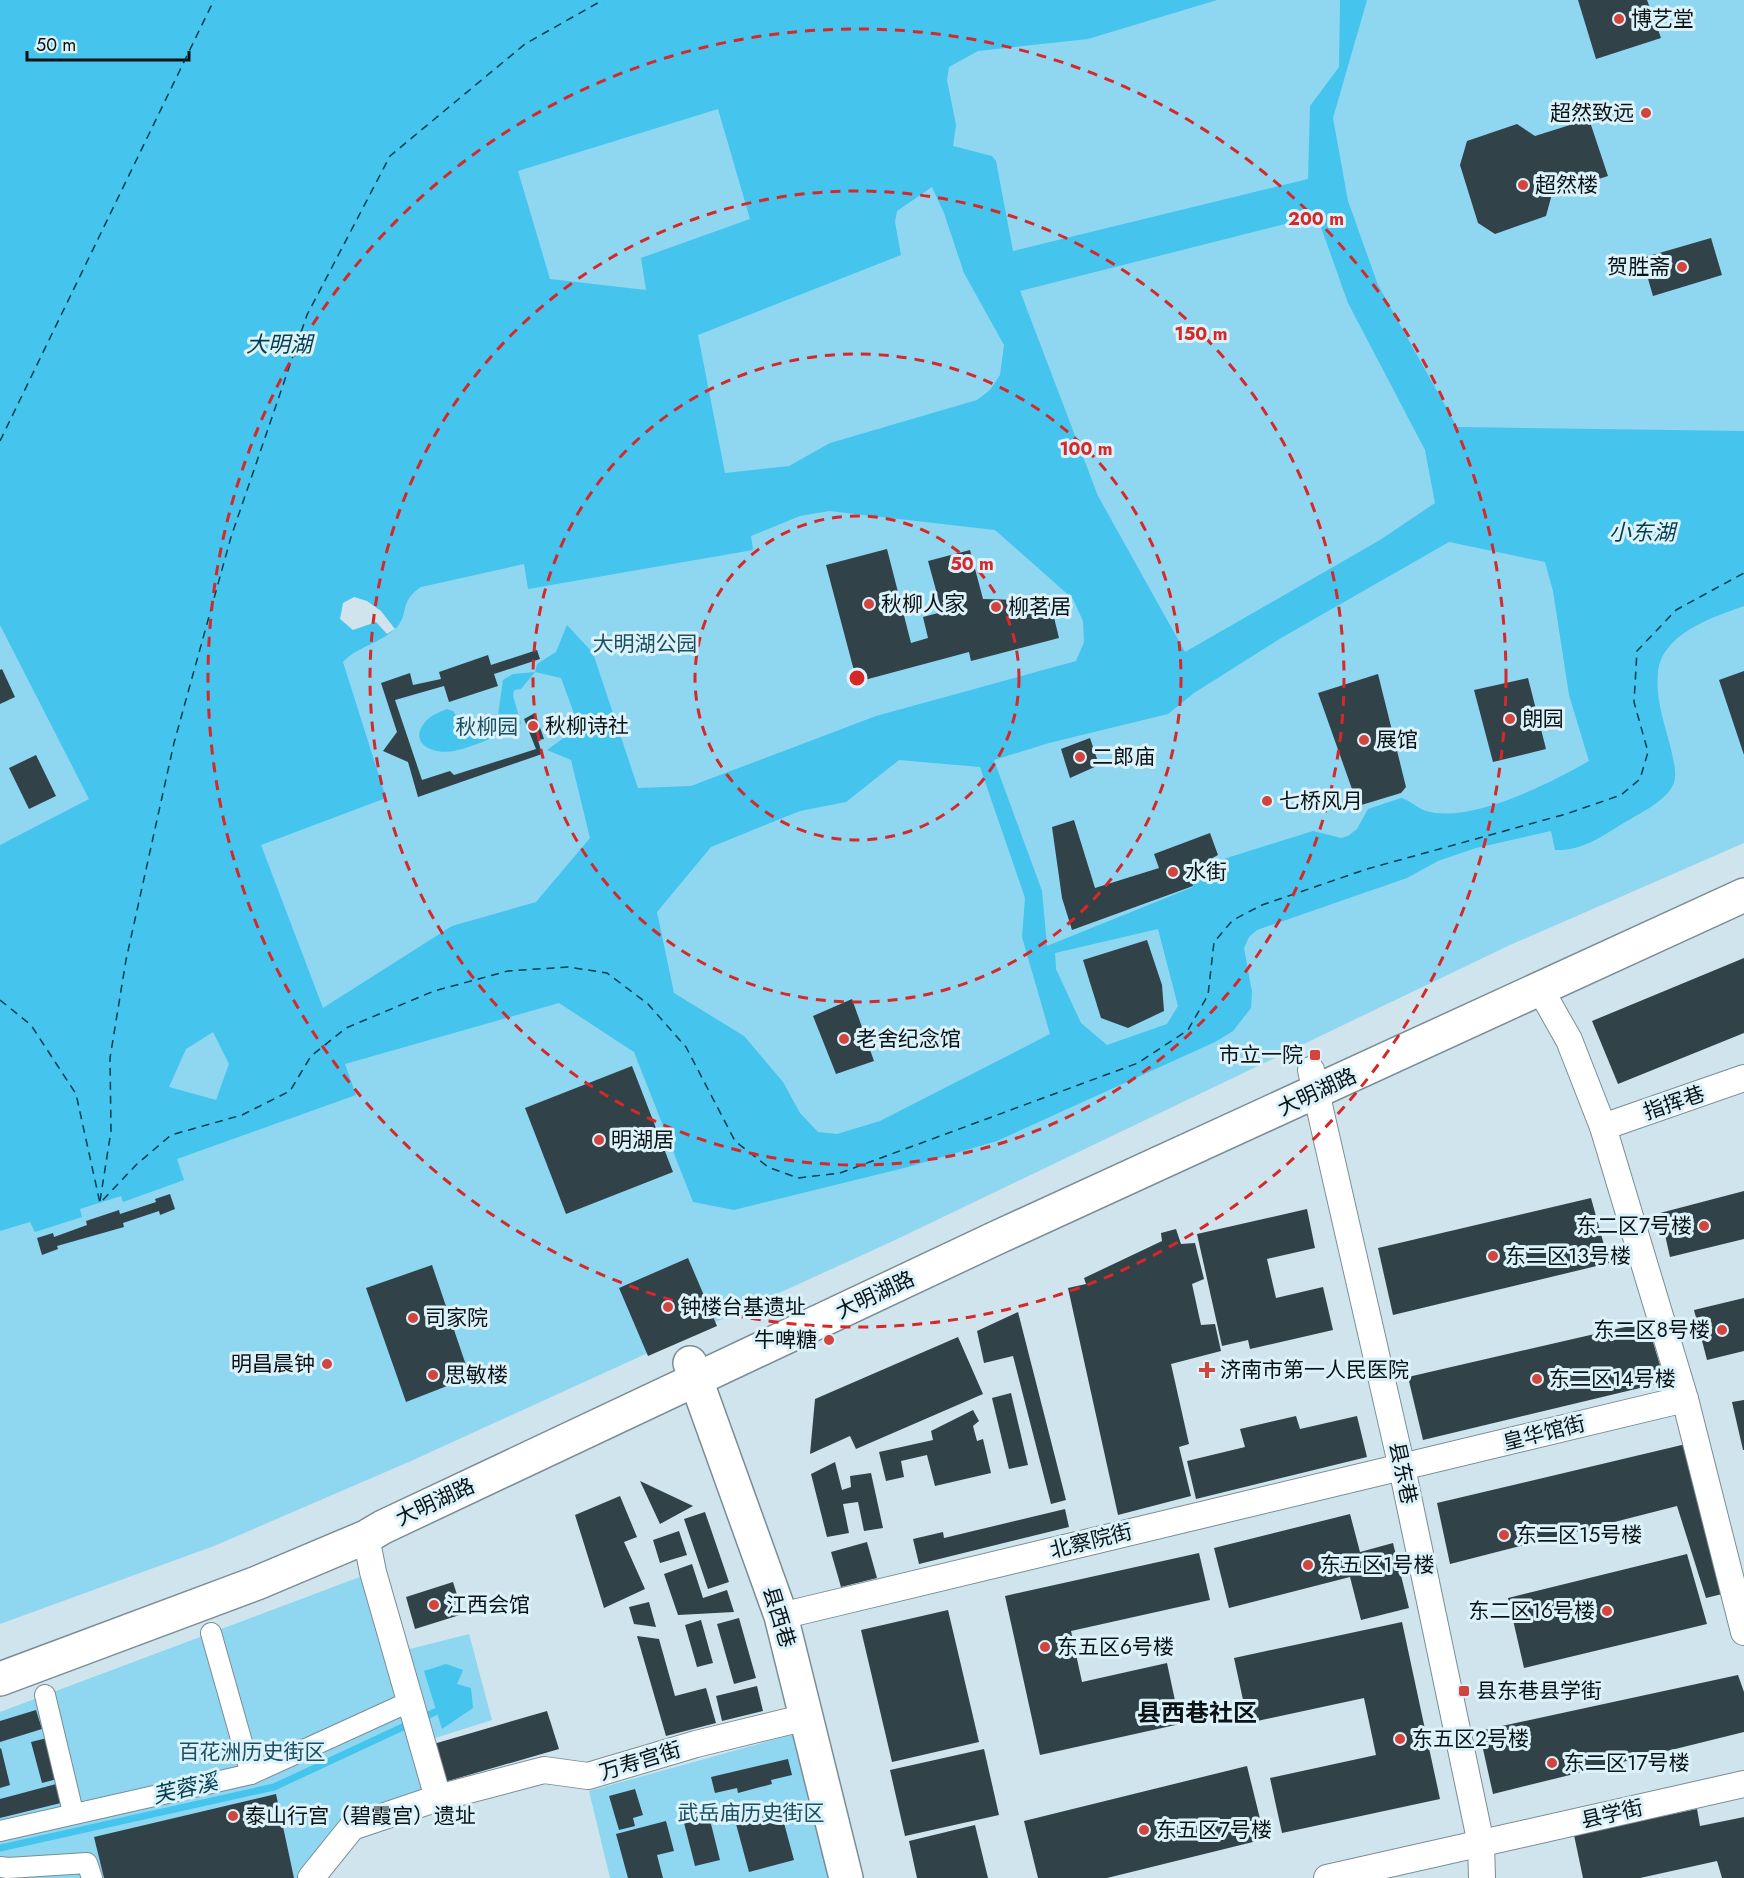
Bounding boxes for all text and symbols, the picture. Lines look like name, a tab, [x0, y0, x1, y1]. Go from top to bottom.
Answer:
place label: 博艺堂	[1631, 4, 1694, 34]
marker: 博艺堂	[1612, 12, 1626, 26]
scale bar	[27, 24, 189, 62]
text: 50 m	[36, 32, 76, 58]
place label: 超然致远	[1550, 98, 1634, 128]
marker: 超然致远	[1639, 106, 1653, 120]
place label: 超然楼	[1535, 170, 1598, 200]
marker: 超然楼	[1516, 178, 1530, 192]
text: 200 m	[1288, 206, 1344, 232]
place label: 贺胜斋	[1607, 252, 1670, 282]
marker: 贺胜斋	[1675, 260, 1689, 274]
text: 150 m	[1175, 321, 1227, 347]
water label: 大明湖	[246, 328, 315, 360]
text: 100 m	[1059, 436, 1113, 462]
water label: 小东湖	[1609, 516, 1678, 548]
text: 50 m	[950, 551, 994, 577]
place label: 秋柳人家	[881, 589, 965, 619]
place label: 柳茗居	[1008, 592, 1071, 622]
marker: 秋柳人家	[862, 597, 876, 611]
marker: 柳茗居	[989, 600, 1003, 614]
park label: 大明湖公园	[593, 629, 698, 659]
centre of rings	[847, 668, 867, 688]
place label: 朗园	[1522, 704, 1564, 734]
place label: 秋柳诗社	[545, 711, 629, 741]
park label: 秋柳园	[456, 712, 519, 742]
marker: 朗园	[1503, 712, 1517, 726]
marker: 秋柳诗社	[526, 719, 540, 733]
place label: 展馆	[1376, 725, 1418, 755]
marker: 展馆	[1357, 733, 1371, 747]
place label: 二郎庙	[1092, 742, 1155, 772]
marker: 二郎庙	[1073, 750, 1087, 764]
place label: 七桥风月	[1279, 786, 1363, 816]
marker: 七桥风月	[1260, 794, 1274, 808]
place label: 水街	[1185, 857, 1227, 887]
marker: 水街	[1166, 865, 1180, 879]
place label: 老舍纪念馆	[856, 1024, 961, 1054]
marker: 老舍纪念馆	[837, 1032, 851, 1046]
place label: 市立一院	[1219, 1040, 1303, 1070]
marker: 市立一院	[1308, 1048, 1322, 1062]
street label: 大明湖路	[1273, 1061, 1361, 1123]
street label: 指挥巷	[1639, 1079, 1709, 1127]
place label: 明湖居	[611, 1125, 674, 1155]
marker: 明湖居	[592, 1133, 606, 1147]
place label: 东二区7号楼	[1576, 1211, 1692, 1241]
marker: 东二区7号楼	[1697, 1219, 1711, 1233]
place label: 东二区13号楼	[1505, 1241, 1631, 1271]
marker: 东二区13号楼	[1486, 1249, 1500, 1263]
street label: 大明湖路	[831, 1264, 919, 1326]
place label: 钟楼台基遗址	[680, 1292, 806, 1322]
marker: 钟楼台基遗址	[661, 1300, 675, 1314]
place label: 司家院	[425, 1303, 488, 1333]
marker: 司家院	[406, 1311, 420, 1325]
place label: 东二区8号楼	[1594, 1315, 1710, 1345]
marker: 东二区8号楼	[1715, 1323, 1729, 1337]
place label: 牛啤糖	[754, 1325, 817, 1355]
marker: 牛啤糖	[822, 1333, 836, 1347]
place label: 明昌晨钟	[231, 1349, 315, 1379]
place label: 济南市第一人民医院	[1220, 1355, 1409, 1385]
marker: 明昌晨钟	[320, 1357, 334, 1371]
place label: 思敏楼	[445, 1360, 508, 1390]
marker: 济南市第一人民医院	[1198, 1361, 1216, 1379]
place label: 东二区14号楼	[1549, 1364, 1676, 1394]
marker: 思敏楼	[426, 1368, 440, 1382]
marker: 东二区14号楼	[1530, 1372, 1544, 1386]
street label: 皇华馆街	[1500, 1408, 1588, 1458]
street label: 县东巷	[1382, 1439, 1424, 1507]
street label: 大明湖路	[391, 1471, 479, 1533]
street label: 北察院街	[1047, 1516, 1135, 1566]
place label: 东二区15号楼	[1516, 1520, 1642, 1550]
marker: 东二区15号楼	[1497, 1528, 1511, 1542]
place label: 东五区1号楼	[1320, 1550, 1434, 1580]
marker: 东五区1号楼	[1301, 1558, 1315, 1572]
street label: 县西巷	[755, 1582, 803, 1652]
place label: 江西会馆	[446, 1590, 530, 1620]
place label: 东二区16号楼	[1468, 1596, 1595, 1626]
marker: 江西会馆	[427, 1598, 441, 1612]
marker: 东二区16号楼	[1600, 1604, 1614, 1618]
place label: 东五区6号楼	[1057, 1632, 1174, 1662]
marker: 东五区6号楼	[1038, 1640, 1052, 1654]
place label: 县东巷县学街	[1476, 1676, 1602, 1706]
marker: 县东巷县学街	[1457, 1684, 1471, 1698]
district label: 县西巷社区	[1137, 1695, 1257, 1730]
place label: 东五区2号楼	[1412, 1724, 1529, 1754]
marker: 东五区2号楼	[1393, 1732, 1407, 1746]
street label: 万寿宫街	[595, 1734, 685, 1788]
park label: 百花洲历史街区	[179, 1737, 326, 1767]
place label: 东二区17号楼	[1564, 1748, 1689, 1778]
marker: 东二区17号楼	[1545, 1756, 1559, 1770]
water label: 芙蓉溪	[149, 1765, 223, 1811]
street label: 县学街	[1578, 1792, 1646, 1836]
park label: 武岳庙历史街区	[678, 1798, 825, 1828]
place label: 泰山行宫（碧霞宫）遗址	[245, 1801, 476, 1831]
marker: 泰山行宫（碧霞宫）遗址	[226, 1809, 240, 1823]
place label: 东五区7号楼	[1156, 1815, 1272, 1845]
marker: 东五区7号楼	[1137, 1823, 1151, 1837]

